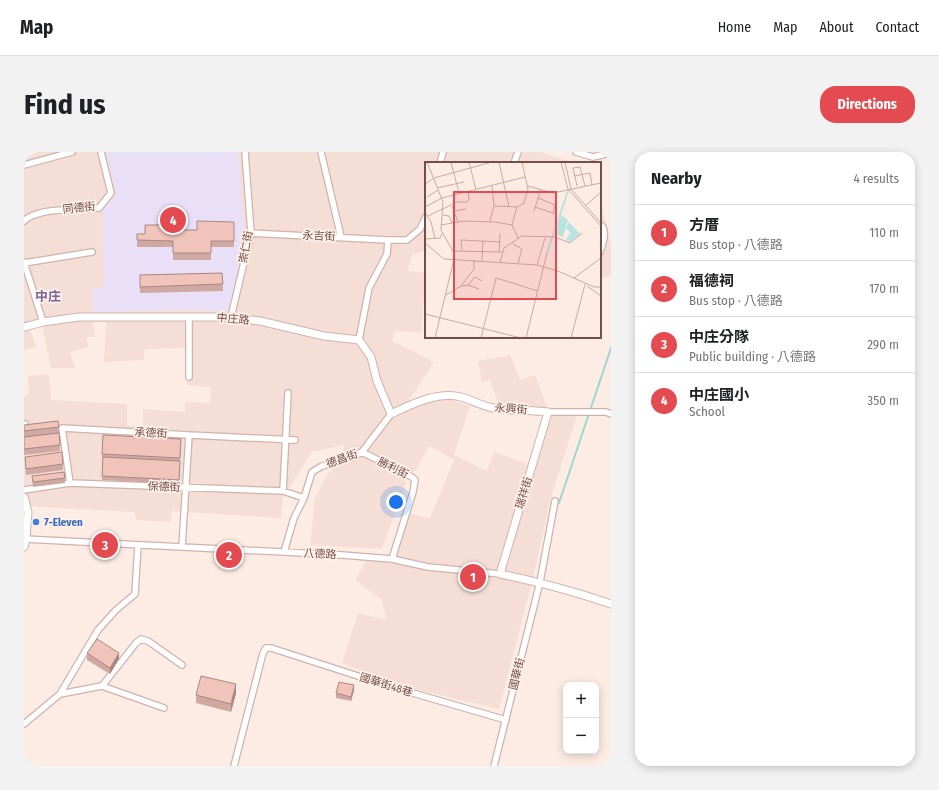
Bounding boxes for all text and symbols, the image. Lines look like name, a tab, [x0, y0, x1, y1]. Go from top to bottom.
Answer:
text: Map	[20, 16, 53, 39]
text: Home	[718, 19, 751, 36]
text: Map	[773, 19, 797, 36]
text: About	[819, 19, 854, 36]
text: Contact	[876, 19, 919, 36]
button: Directions	[820, 86, 915, 123]
text: Find us	[24, 88, 106, 121]
inset map	[425, 162, 601, 338]
text: Nearby	[651, 168, 702, 189]
text: 4 results	[853, 171, 899, 186]
street label: 同德街	[62, 200, 96, 216]
pin: 4	[160, 205, 186, 235]
text: 方厝	[689, 216, 719, 234]
text: 1	[661, 225, 667, 240]
text: 110 m	[869, 225, 899, 240]
street label: 永吉街	[302, 229, 336, 243]
street label: 崇仁街	[237, 230, 255, 264]
text: Bus stop · 八德路	[689, 237, 783, 252]
text: 福德祠	[689, 272, 734, 290]
text: 2	[661, 281, 667, 296]
text: 170 m	[869, 281, 899, 296]
district label: 中庄	[35, 289, 61, 304]
text: Bus stop · 八德路	[689, 293, 783, 308]
street label: 中庄路	[216, 311, 250, 327]
text: 中庄分隊	[689, 328, 749, 346]
text: 3	[661, 337, 667, 352]
text: 290 m	[867, 337, 899, 352]
text: Public building · 八德路	[689, 349, 816, 364]
text: 中庄國小	[689, 386, 749, 404]
text: 4	[661, 393, 667, 408]
text: 350 m	[867, 393, 899, 408]
street label: 永興街	[494, 401, 528, 417]
text: School	[689, 404, 725, 419]
street label: 承德街	[134, 426, 168, 440]
street label: 德昌街	[324, 447, 360, 471]
street label: 勝利街	[375, 455, 411, 481]
street label: 瑞祥街	[513, 475, 535, 511]
street label: 保德街	[147, 480, 181, 494]
your location	[386, 492, 406, 512]
place label: 7-Eleven	[44, 516, 83, 529]
marker: 7-Eleven	[31, 517, 41, 527]
pin: 3	[92, 530, 118, 560]
pin: 2	[216, 540, 242, 570]
street label: 八德路	[303, 547, 337, 561]
pin: 1	[460, 562, 486, 592]
street label: 國華街	[507, 656, 527, 692]
street label: 國華街48巷	[358, 671, 414, 699]
map controls	[563, 682, 599, 754]
button: +	[563, 682, 599, 718]
button: −	[563, 718, 599, 754]

